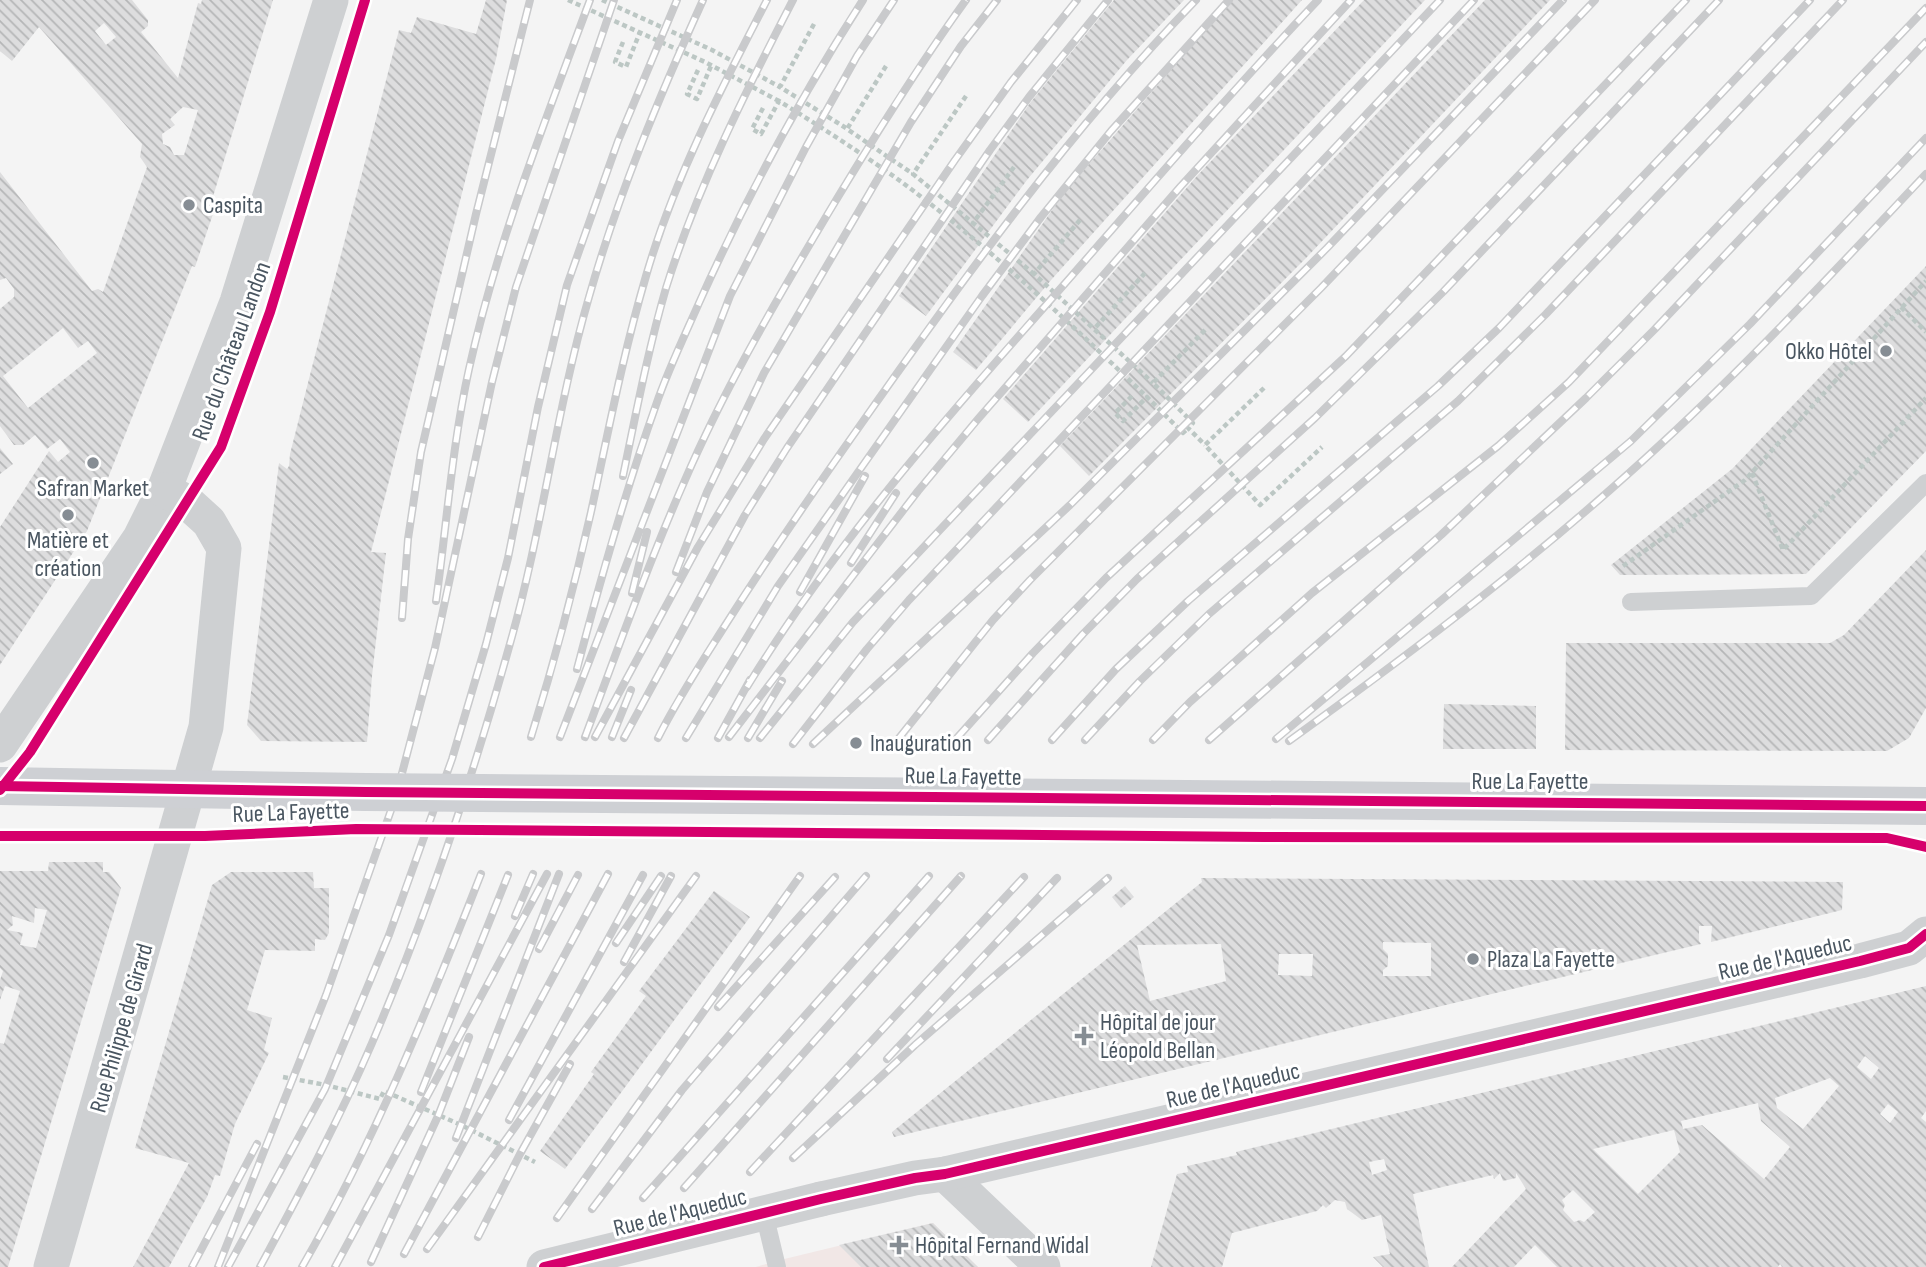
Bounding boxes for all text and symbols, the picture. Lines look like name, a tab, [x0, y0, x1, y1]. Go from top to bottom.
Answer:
place label: Caspita	[203, 191, 263, 220]
marker: Caspita	[181, 197, 197, 213]
street label: Rue du Château Landon	[186, 258, 277, 445]
place label: Okko Hôtel	[1785, 337, 1872, 366]
marker: Okko Hôtel	[1878, 343, 1894, 359]
marker: Safran Market	[85, 455, 101, 471]
place label: Safran Market	[37, 474, 149, 503]
marker: Matière et création	[60, 507, 76, 523]
place label: Matière et création	[27, 526, 109, 583]
place label: Inauguration	[870, 729, 972, 758]
marker: Inauguration	[848, 735, 864, 751]
street label: Rue La Fayette	[904, 761, 1022, 792]
street label: Rue La Fayette	[1472, 767, 1588, 796]
street label: Rue La Fayette	[232, 796, 350, 829]
street label: Rue de l'Aqueduc	[1715, 928, 1855, 987]
street label: Rue Philippe de Girard	[84, 940, 159, 1116]
place label: Plaza La Fayette	[1487, 945, 1615, 974]
marker: Plaza La Fayette	[1465, 951, 1481, 967]
place label: Hôpital de jour Léopold Bellan	[1100, 1008, 1216, 1065]
marker: Hôpital de jour Léopold Bellan	[1074, 1026, 1094, 1046]
street label: Rue de l'Aqueduc	[1163, 1056, 1303, 1115]
street label: Rue de l'Aqueduc	[611, 1182, 750, 1243]
place label: Hôpital Fernand Widal	[915, 1231, 1089, 1260]
marker: Hôpital Fernand Widal	[889, 1235, 909, 1255]

